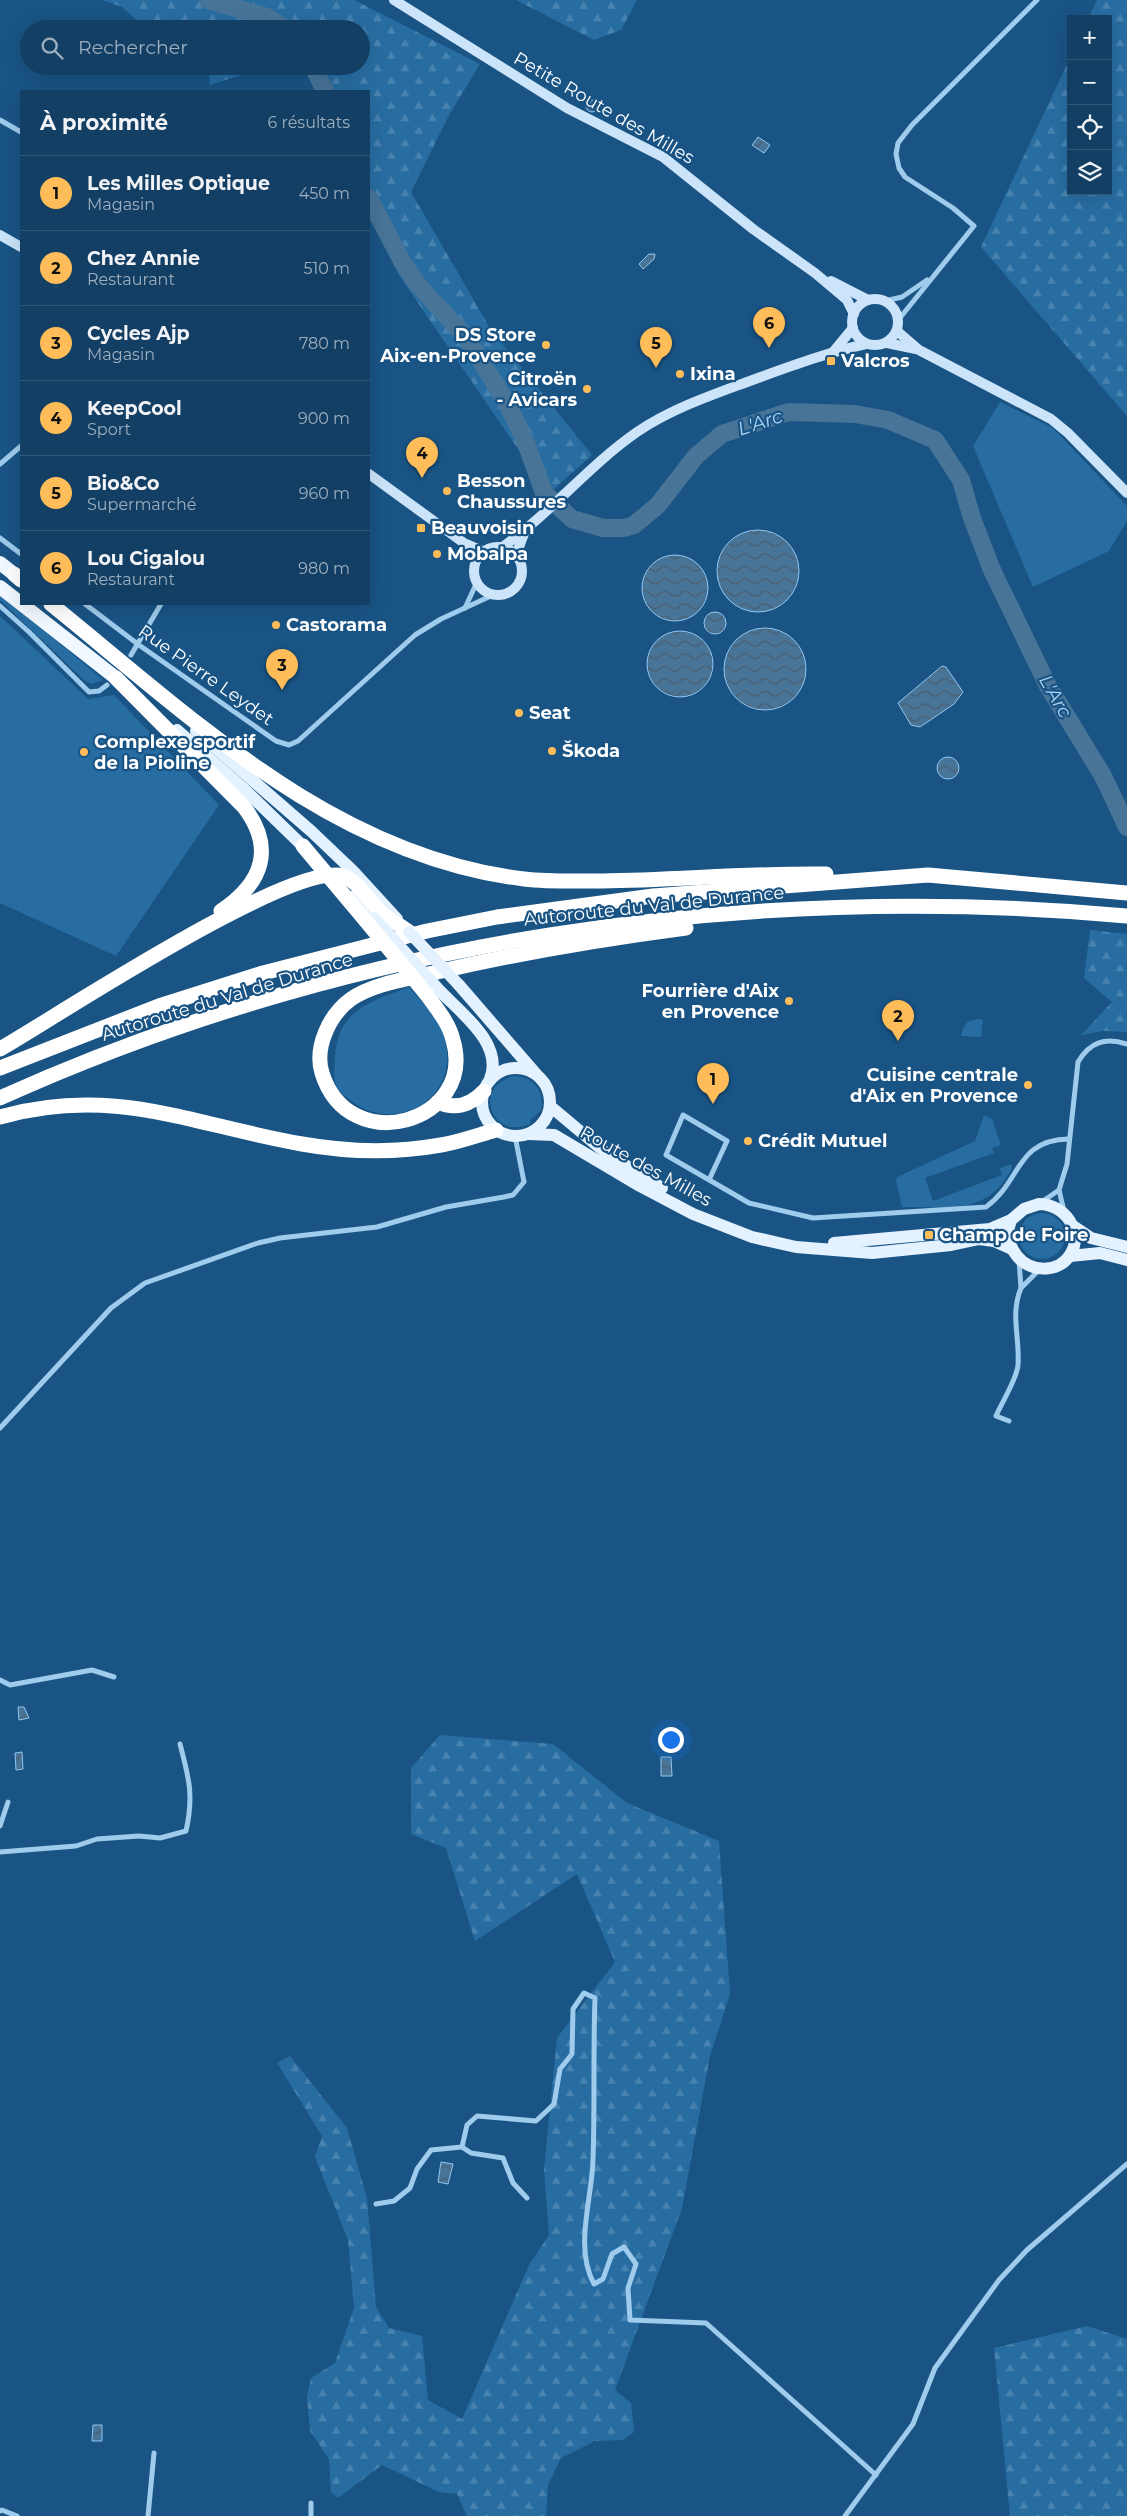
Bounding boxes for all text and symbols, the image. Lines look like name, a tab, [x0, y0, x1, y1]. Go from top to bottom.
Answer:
map controls	[1067, 15, 1112, 195]
button: +	[1067, 15, 1112, 60]
search box	[20, 20, 370, 75]
icon: search	[38, 34, 66, 62]
text: Rechercher	[78, 36, 188, 59]
street label: Petite Route des Milles	[510, 47, 698, 169]
button: −	[1067, 60, 1112, 105]
button: locate	[1067, 105, 1112, 150]
text: À proximité	[40, 110, 168, 135]
text: 6 résultats	[268, 113, 350, 132]
button: layers	[1067, 150, 1112, 195]
text: Les Milles Optique	[87, 172, 270, 195]
text: 1	[53, 184, 59, 203]
text: 450 m	[299, 184, 350, 203]
text: Magasin	[87, 195, 155, 214]
text: Chez Annie	[87, 247, 200, 270]
text: 2	[51, 259, 61, 278]
text: 510 m	[303, 259, 350, 278]
text: Restaurant	[87, 270, 175, 289]
pin: 6	[753, 307, 785, 348]
text: Cycles Ajp	[87, 322, 190, 345]
place label: DS Store Aix-en-Provence	[379, 324, 536, 367]
pin: 5	[640, 327, 672, 368]
text: 3	[51, 334, 61, 353]
text: 780 m	[299, 334, 350, 353]
marker: DS Store Aix-en-Provence	[540, 339, 552, 351]
text: Magasin	[87, 345, 155, 364]
place label: Valcros	[840, 350, 910, 372]
marker: Valcros	[825, 355, 837, 367]
place label: Ixina	[690, 363, 736, 385]
place label: Citroën - Avicars	[496, 368, 577, 411]
marker: Ixina	[674, 368, 686, 380]
marker: Citroën - Avicars	[581, 383, 593, 395]
text: KeepCool	[87, 397, 182, 420]
water label: L'Arc	[735, 404, 786, 441]
text: 4	[50, 409, 62, 428]
text: 900 m	[298, 409, 350, 428]
text: Sport	[87, 420, 131, 439]
pin: 4	[406, 437, 438, 478]
place label: Besson Chaussures	[457, 470, 566, 513]
text: Bio&Co	[87, 472, 159, 495]
text: 5	[51, 484, 61, 503]
text: 960 m	[299, 484, 350, 503]
marker: Besson Chaussures	[441, 485, 453, 497]
text: Supermarché	[87, 495, 196, 514]
place label: Beauvoisin	[431, 517, 534, 539]
marker: Beauvoisin	[415, 522, 427, 534]
place label: Mobalpa	[447, 543, 528, 565]
text: Lou Cigalou	[87, 547, 205, 570]
marker: Mobalpa	[431, 548, 443, 560]
text: 6	[51, 559, 61, 578]
text: 980 m	[298, 559, 350, 578]
text: Restaurant	[87, 570, 175, 589]
place label: Castorama	[286, 614, 387, 636]
marker: Castorama	[270, 619, 282, 631]
street label: Rue Pierre Leydet	[134, 620, 278, 730]
pin: 3	[266, 649, 298, 690]
water label: L'Arc	[1034, 671, 1077, 722]
place label: Seat	[529, 702, 571, 724]
marker: Seat	[513, 707, 525, 719]
place label: Complexe sportif de la Pioline	[94, 731, 256, 774]
place label: Škoda	[562, 740, 620, 762]
marker: Škoda	[546, 745, 558, 757]
marker: Complexe sportif de la Pioline	[78, 746, 90, 758]
street label: Autoroute du Val de Durance	[523, 881, 785, 931]
street label: Autoroute du Val de Durance	[99, 948, 355, 1046]
place label: Fourrière d'Aix en Provence	[642, 980, 779, 1023]
marker: Fourrière d'Aix en Provence	[783, 995, 795, 1007]
pin: 2	[882, 1000, 914, 1041]
pin: 1	[697, 1063, 729, 1104]
place label: Cuisine centrale d'Aix en Provence	[850, 1064, 1018, 1107]
marker: Cuisine centrale d'Aix en Provence	[1022, 1079, 1034, 1091]
street label: Route des Milles	[576, 1121, 716, 1211]
place label: Crédit Mutuel	[758, 1130, 887, 1152]
marker: Crédit Mutuel	[742, 1135, 754, 1147]
place label: Champ de Foire	[939, 1224, 1088, 1246]
marker: Champ de Foire	[923, 1229, 935, 1241]
your location	[658, 1727, 684, 1753]

